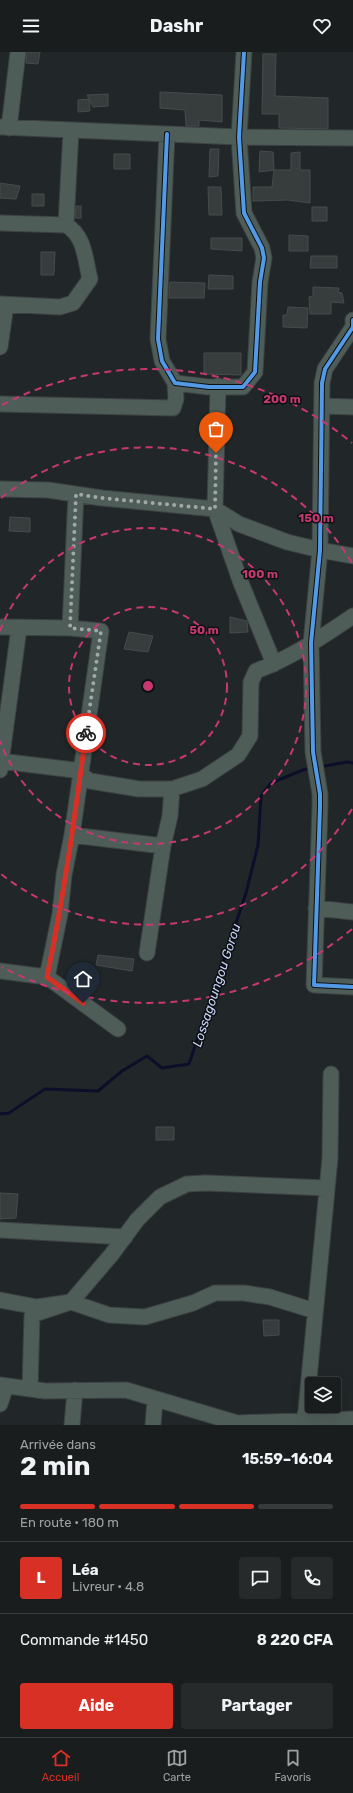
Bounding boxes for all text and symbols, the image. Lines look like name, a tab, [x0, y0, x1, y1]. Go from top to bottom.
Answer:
icon: menu	[20, 15, 42, 37]
text: Dashr	[150, 15, 203, 37]
icon: heart	[311, 15, 333, 37]
text: 200 m	[263, 392, 301, 406]
pin	[199, 412, 233, 453]
icon: bag	[205, 418, 227, 440]
text: 150 m	[298, 511, 334, 525]
text: 100 m	[242, 567, 278, 581]
text: 50 m	[189, 623, 219, 637]
centre of rings	[141, 679, 155, 693]
courier	[66, 713, 106, 753]
icon: bike	[75, 722, 97, 744]
water label: Lossagoungou Gorou	[189, 921, 245, 1049]
pin	[66, 962, 100, 1003]
icon: home	[72, 968, 94, 990]
map controls	[305, 1377, 341, 1413]
button: layers	[305, 1377, 341, 1413]
text: Arrivée dans	[20, 1437, 96, 1452]
text: 15:59–16:04	[242, 1450, 333, 1468]
text: 2 min	[20, 1451, 90, 1482]
text: En route · 180 m	[20, 1515, 119, 1530]
button: chat	[239, 1557, 281, 1599]
button: phone	[291, 1557, 333, 1599]
text: Léa	[72, 1561, 99, 1579]
text: L	[37, 1569, 45, 1587]
text: Livreur · 4.8	[72, 1579, 144, 1594]
text: Commande #1450	[20, 1631, 148, 1649]
text: 8 220 CFA	[257, 1631, 333, 1649]
button: Aide	[20, 1683, 173, 1729]
button: Partager	[181, 1683, 333, 1729]
tab: Accueil	[42, 1747, 79, 1784]
tab: Carte	[163, 1747, 191, 1784]
tab: Favoris	[274, 1747, 311, 1784]

